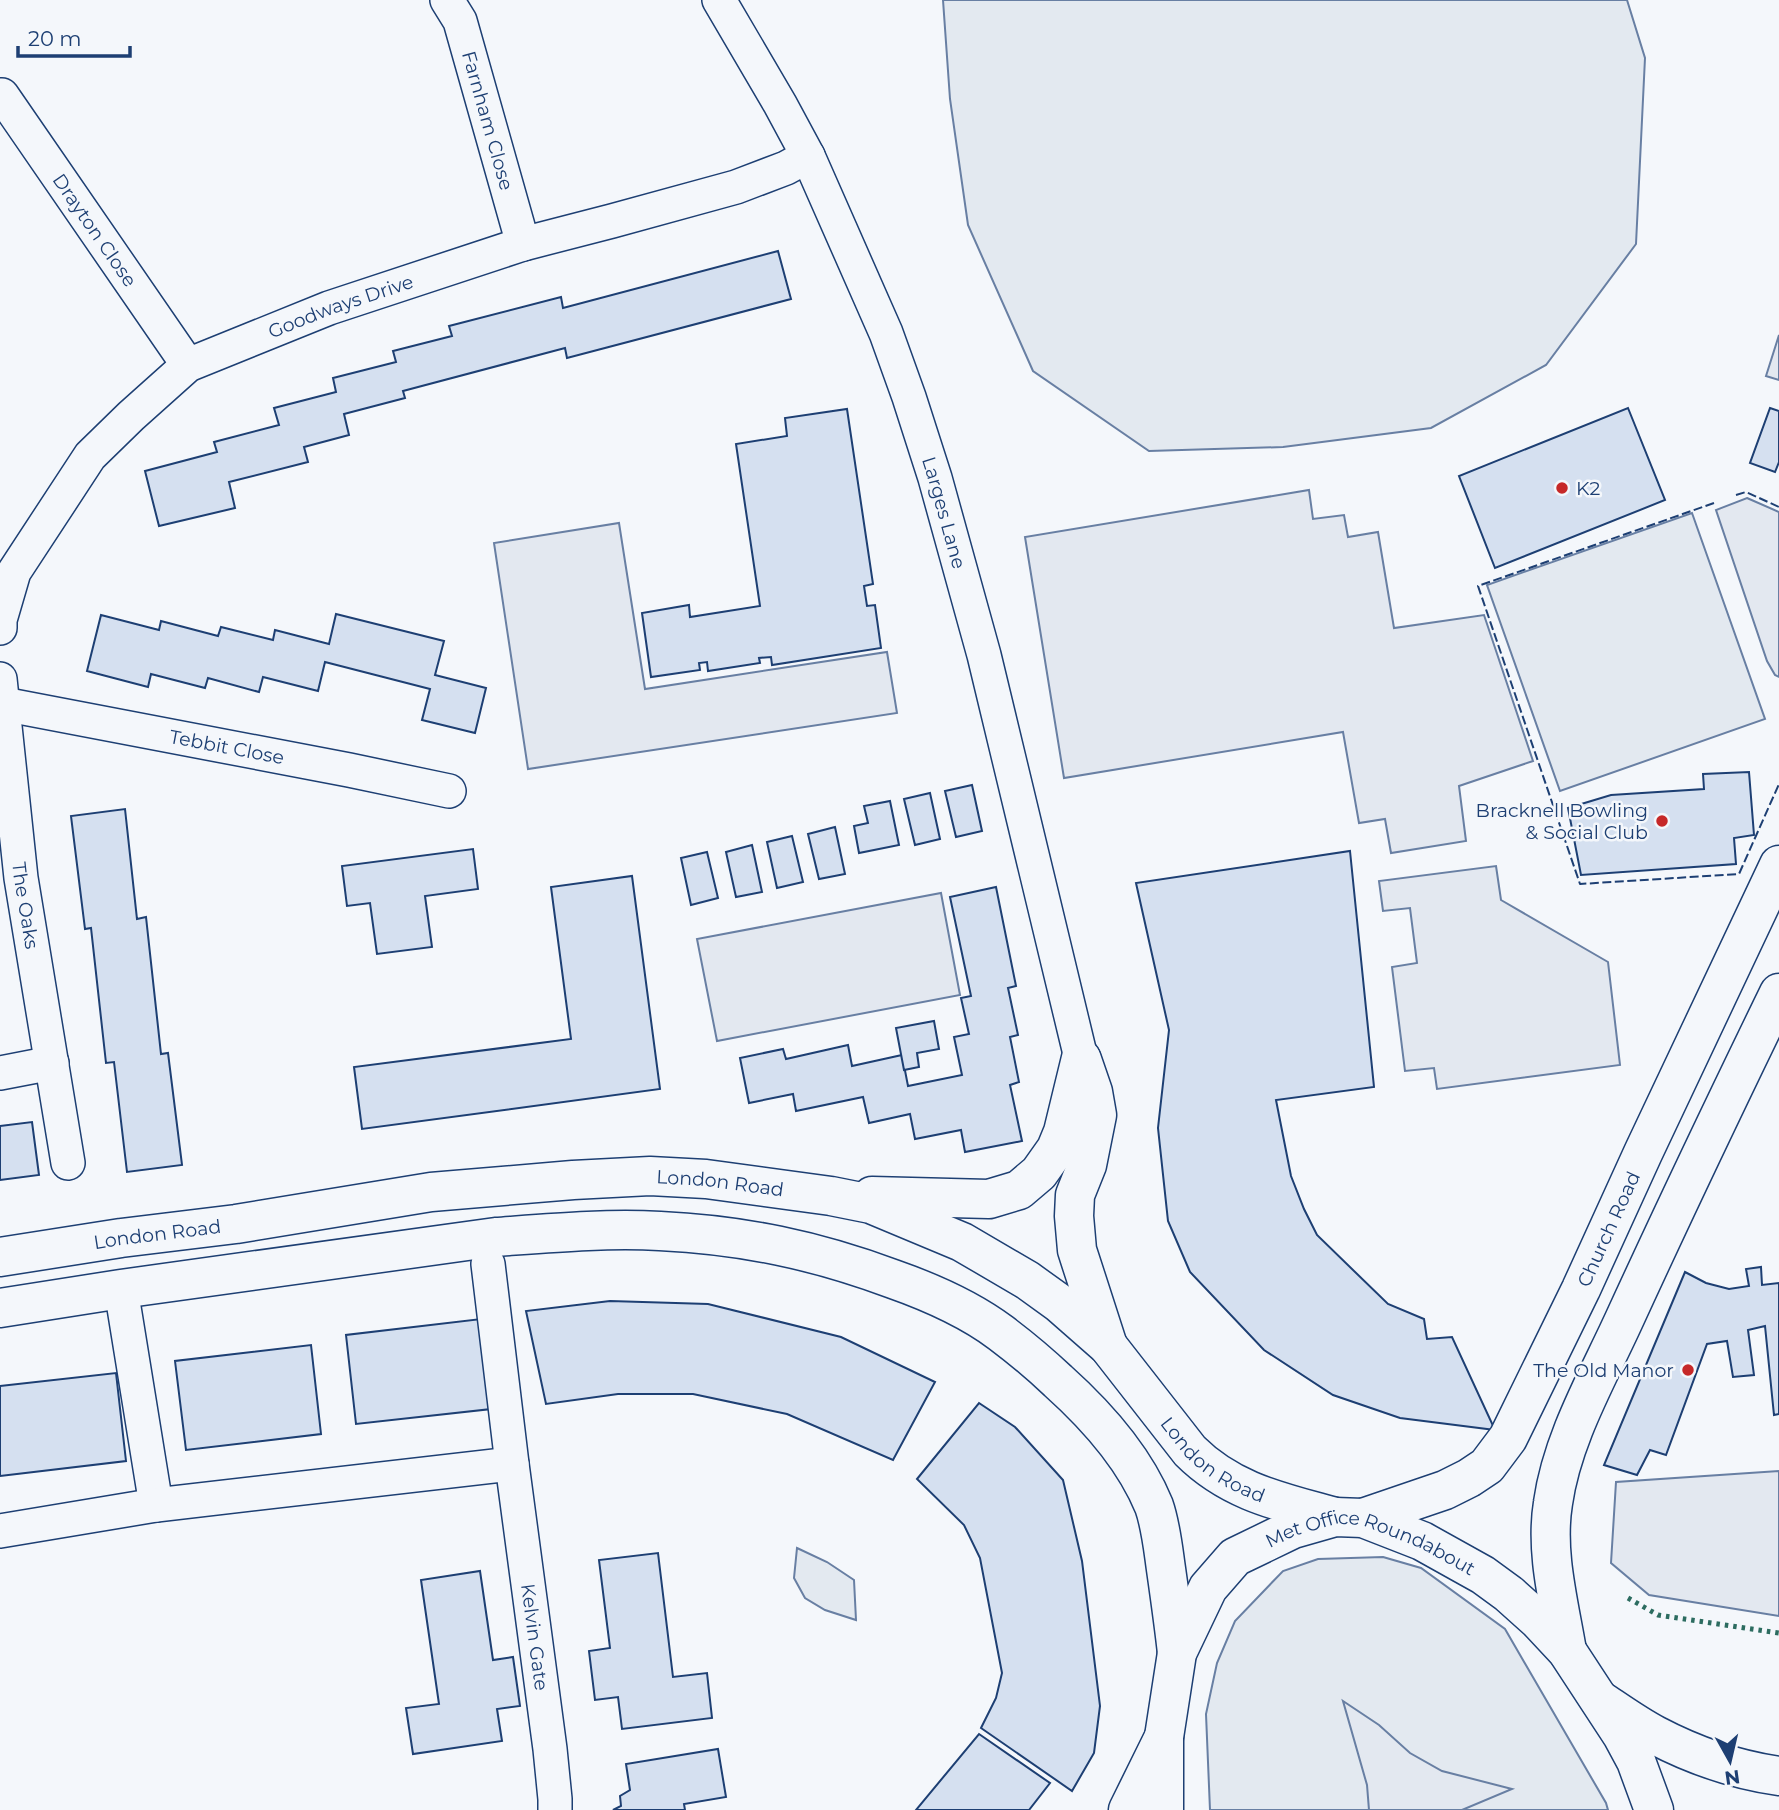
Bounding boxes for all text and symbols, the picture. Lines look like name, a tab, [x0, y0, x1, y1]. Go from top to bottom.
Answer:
scale bar	[18, 14, 130, 58]
text: 20 m	[28, 26, 82, 51]
street label: Farnham Close	[457, 48, 518, 193]
street label: Drayton Close	[48, 169, 142, 291]
street label: Goodways Drive	[265, 270, 416, 343]
street label: Larges Lane	[917, 454, 971, 571]
place label: K2	[1576, 477, 1601, 500]
marker: K2	[1554, 480, 1570, 496]
street label: Tebbit Close	[168, 725, 286, 769]
place label: Bracknell Bowling & Social Club	[1476, 799, 1648, 844]
marker: Bracknell Bowling & Social Club	[1654, 813, 1670, 829]
street label: The Oaks	[7, 861, 44, 951]
street label: London Road	[656, 1165, 785, 1201]
street label: Church Road	[1573, 1168, 1645, 1291]
street label: London Road	[92, 1215, 222, 1254]
place label: The Old Manor	[1533, 1359, 1674, 1382]
marker: The Old Manor	[1680, 1362, 1696, 1378]
street label: London Road	[1156, 1412, 1268, 1508]
street label: Met Office Roundabout	[1262, 1506, 1480, 1581]
street label: Kelvin Gate	[516, 1582, 553, 1692]
north arrow	[1695, 1726, 1765, 1796]
text: N	[1723, 1765, 1742, 1790]

